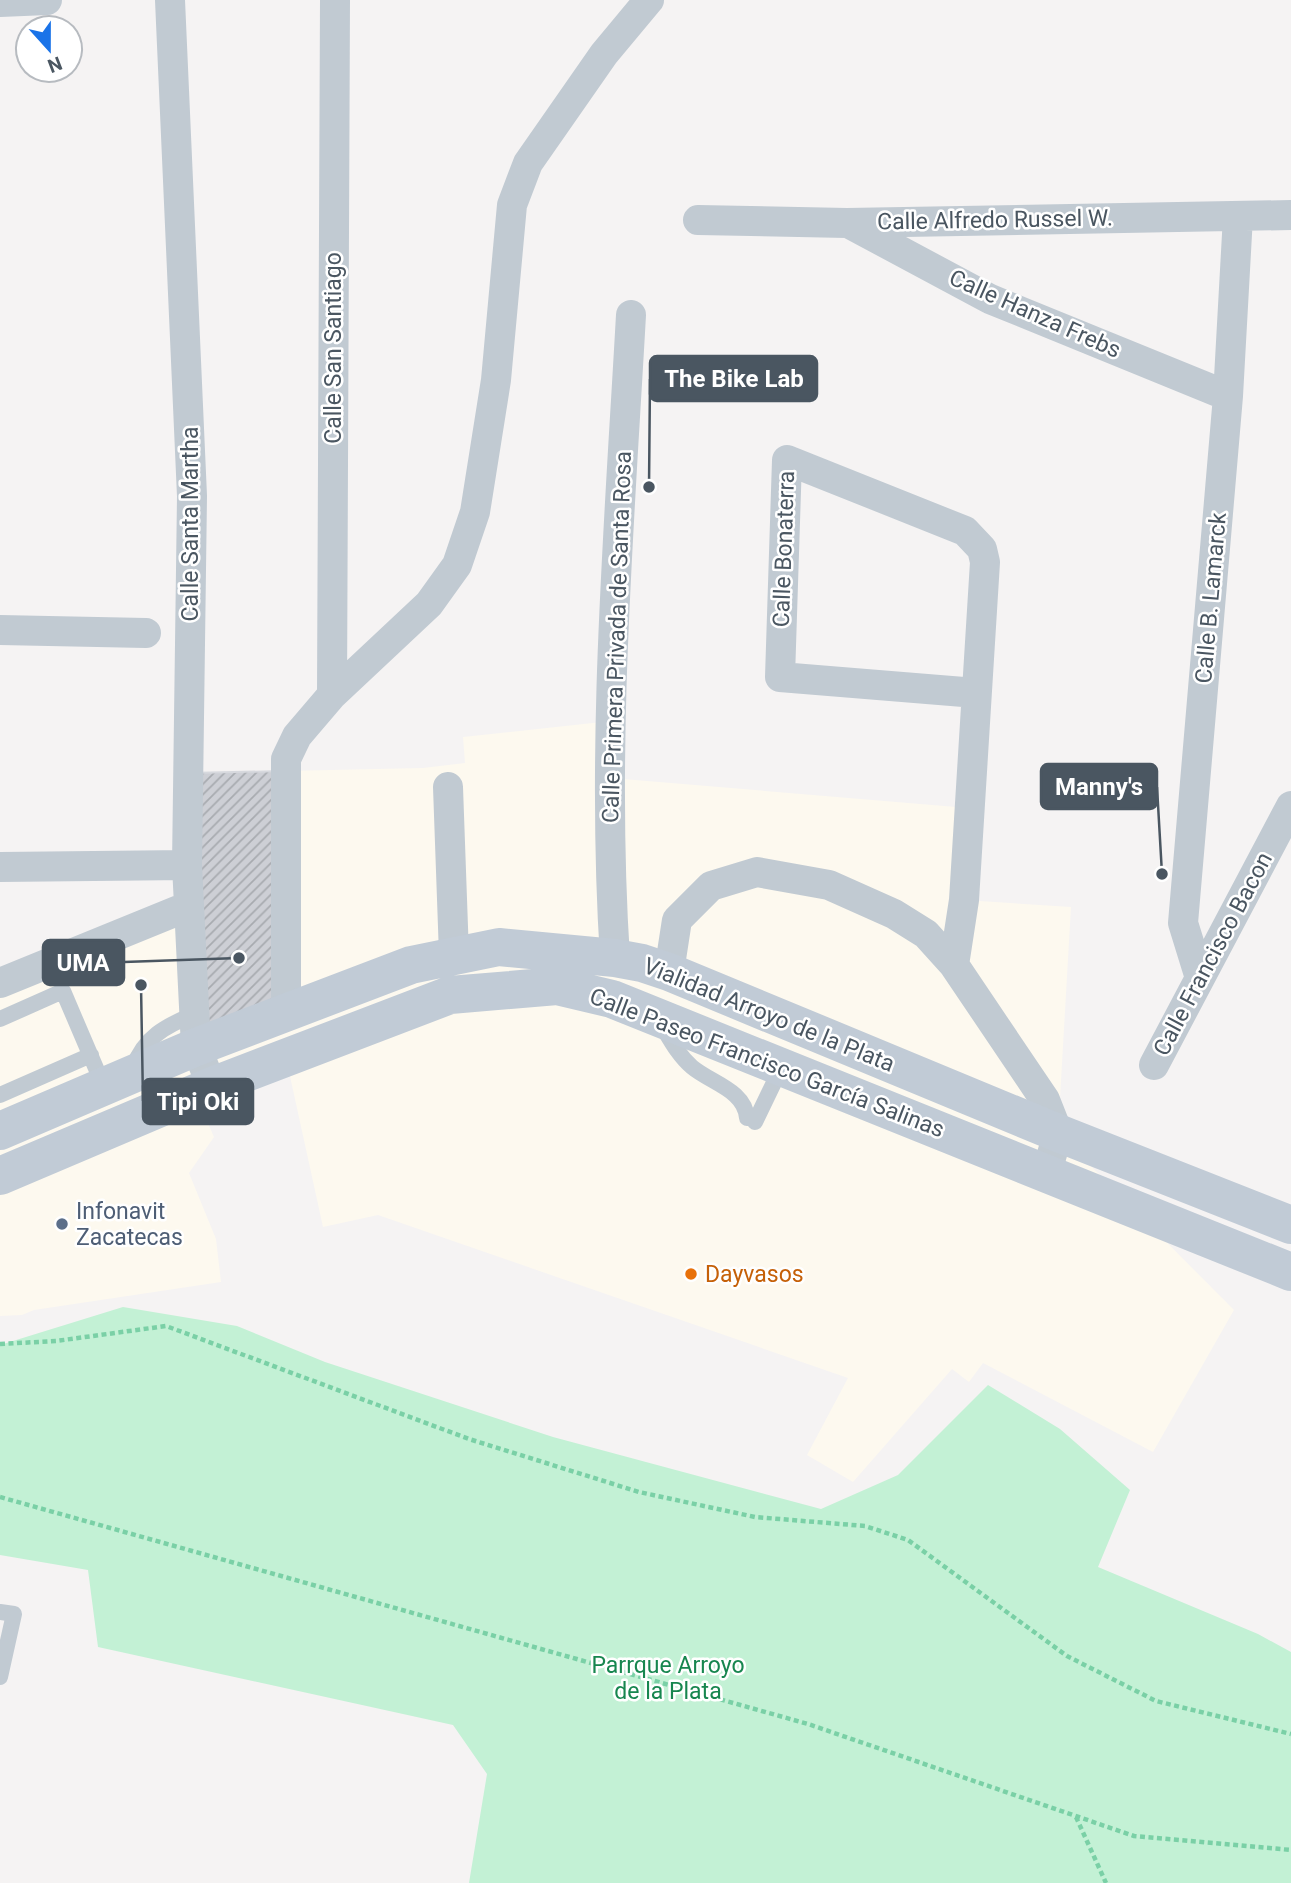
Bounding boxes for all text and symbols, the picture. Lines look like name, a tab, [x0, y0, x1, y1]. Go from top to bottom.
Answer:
north arrow	[14, 14, 84, 84]
text: N	[45, 51, 65, 78]
street label: Calle Alfredo Russel W.	[877, 204, 1113, 236]
street label: Calle San Santiago	[320, 252, 347, 444]
street label: Calle Hanza Frebs	[945, 264, 1125, 364]
callout: The Bike Lab	[650, 356, 817, 401]
text: The Bike Lab	[664, 365, 804, 393]
street label: Calle Santa Martha	[177, 427, 204, 621]
street label: Calle Primera Privada de Santa Rosa	[597, 451, 637, 823]
street label: Calle Bonaterra	[768, 470, 800, 628]
street label: Calle B. Lamarck	[1190, 511, 1232, 685]
callout: Manny's	[1041, 764, 1157, 809]
text: Manny's	[1055, 773, 1143, 801]
street label: Calle Francisco Bacon	[1148, 848, 1278, 1060]
callout: UMA	[43, 940, 124, 985]
text: UMA	[56, 949, 110, 977]
street label: Vialidad Arroyo de la Plata	[640, 952, 898, 1078]
street label: Calle Paseo Francisco García Salinas	[586, 983, 948, 1143]
callout: Tipi Oki	[143, 1079, 253, 1124]
text: Tipi Oki	[157, 1088, 239, 1116]
place label: Infonavit Zacatecas	[76, 1198, 183, 1251]
marker: Infonavit Zacatecas	[54, 1216, 70, 1232]
place label: Dayvasos	[705, 1261, 804, 1288]
marker: Dayvasos	[683, 1266, 699, 1282]
park label: Parrque Arroyo de la Plata	[591, 1652, 745, 1705]

